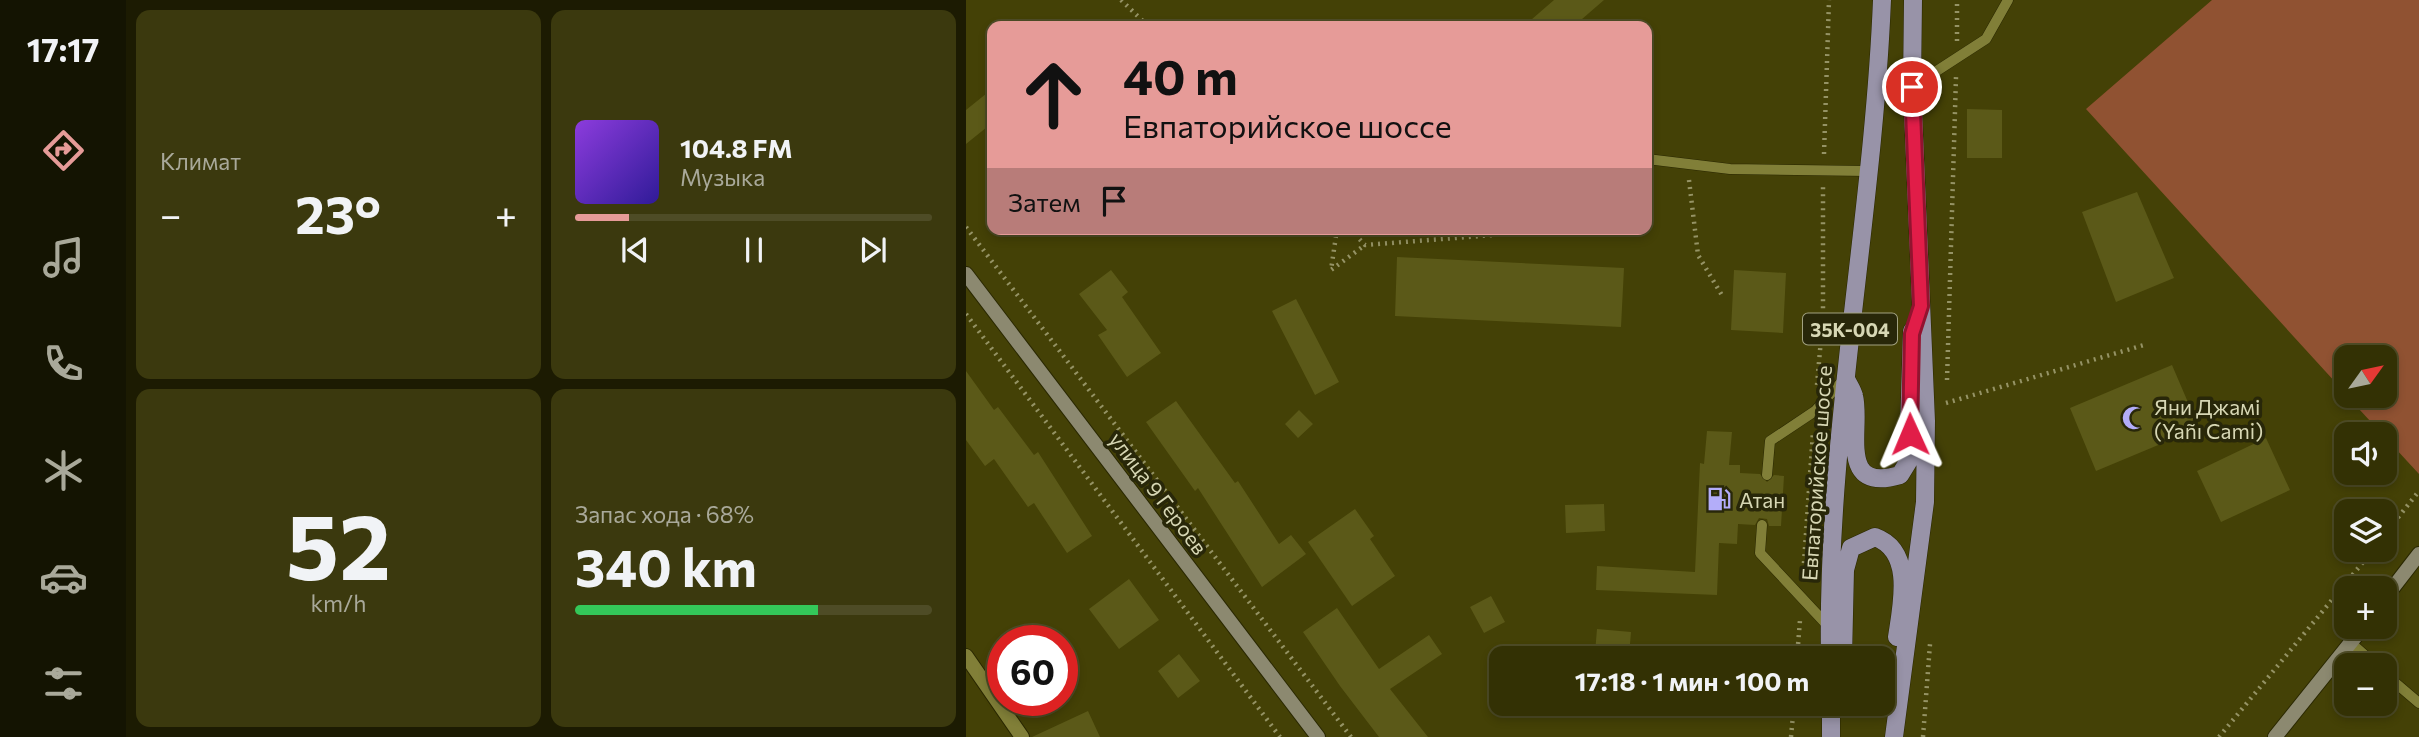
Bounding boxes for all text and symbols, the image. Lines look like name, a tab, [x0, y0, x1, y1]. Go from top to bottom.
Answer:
text: 17:17	[27, 29, 99, 69]
text: 40 m	[1123, 45, 1238, 105]
icon: ahead	[1008, 49, 1099, 140]
pin	[1882, 57, 1942, 117]
icon: arrive	[1893, 68, 1931, 106]
text: Евпаторийское шоссе	[1123, 105, 1452, 145]
icon: directions	[39, 126, 88, 175]
text: 104.8 FM	[680, 132, 793, 163]
text: Климат	[160, 147, 241, 175]
text: Музыка	[680, 163, 765, 191]
text: 23°	[295, 181, 381, 245]
icon: arrive	[1095, 182, 1133, 220]
text: Затем	[1008, 186, 1081, 217]
text: −	[160, 190, 182, 237]
text: +	[495, 190, 517, 237]
icon: previous	[616, 231, 654, 269]
icon: pause	[735, 231, 773, 269]
icon: next	[854, 231, 892, 269]
icon: music	[39, 233, 88, 282]
road number: 35К-004	[1803, 314, 1897, 344]
icon: phone	[39, 339, 88, 388]
north arrow	[2334, 345, 2398, 408]
map controls	[2334, 345, 2397, 716]
street label: Евпаторийское шоссе	[1796, 365, 1836, 581]
place label: Яни Джамі (Yañı Cami)	[2154, 394, 2263, 443]
position arrow	[1873, 397, 1947, 471]
mosque icon: Яни Джамі (Yañı Cami)	[2120, 404, 2148, 432]
button: sound	[2334, 422, 2397, 485]
street label: улица 9 Героев	[1105, 427, 1213, 559]
icon: climate	[39, 446, 88, 495]
fuel station icon: Атан	[1705, 485, 1733, 513]
text: 52	[286, 487, 391, 599]
place label: Атан	[1739, 487, 1785, 512]
button: layers	[2334, 499, 2397, 562]
text: Запас хода · 68%	[575, 500, 754, 528]
text: 340 km	[575, 534, 757, 598]
icon: car	[39, 553, 88, 602]
button: +	[2334, 576, 2397, 639]
text: km/h	[311, 589, 366, 617]
speed limit sign: 60	[987, 625, 1078, 716]
button: −	[2334, 653, 2397, 716]
icon: filters	[39, 659, 88, 708]
text: 17:18 · 1 мин · 100 m	[1575, 665, 1809, 696]

